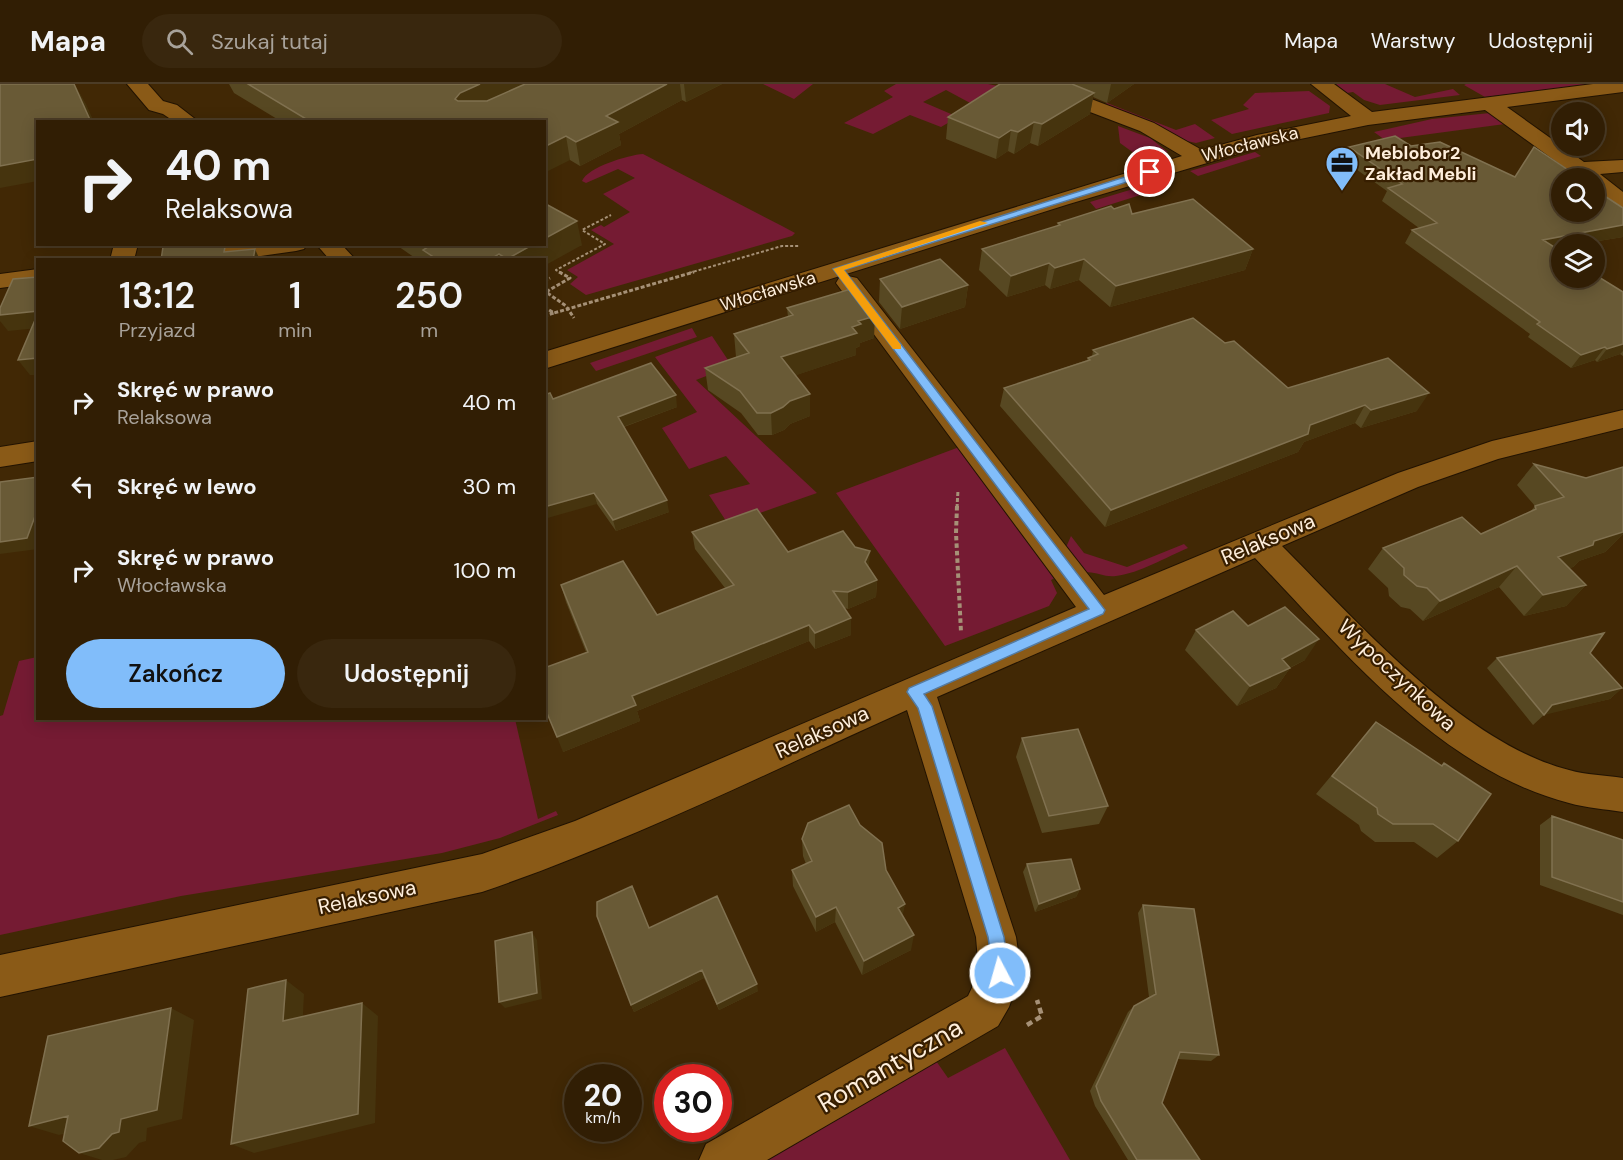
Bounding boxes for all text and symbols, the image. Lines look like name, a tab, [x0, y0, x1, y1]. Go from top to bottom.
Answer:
search box	[142, 14, 562, 68]
text: Mapa	[30, 23, 106, 60]
icon: search	[163, 25, 196, 58]
text: Szukaj tutaj	[211, 27, 328, 56]
text: Mapa	[1284, 27, 1338, 55]
text: Warstwy	[1371, 27, 1455, 55]
text: Udostępnij	[1488, 27, 1593, 55]
map controls	[1551, 102, 1605, 288]
button: sound	[1551, 102, 1605, 156]
street label: Włocławska	[1199, 120, 1301, 168]
text: 40 m	[165, 138, 271, 193]
place label: Meblobor2 Zakład Mebli	[1365, 141, 1477, 186]
icon: right	[66, 144, 144, 222]
office icon: Meblobor2 Zakład Mebli	[1324, 145, 1360, 192]
pin	[1124, 146, 1175, 197]
icon: arrive	[1133, 155, 1166, 188]
button: search	[1551, 168, 1605, 222]
text: Relaksowa	[165, 191, 293, 226]
button: layers	[1551, 234, 1605, 288]
street label: Włocławska	[717, 265, 819, 317]
text: 13:12	[119, 272, 195, 319]
text: 1	[289, 272, 302, 319]
text: 250	[395, 272, 463, 319]
text: Przyjazd	[119, 317, 195, 343]
text: min	[278, 317, 312, 343]
text: m	[420, 317, 438, 343]
text: Skręć w prawo	[117, 375, 274, 404]
icon: right	[66, 386, 99, 419]
text: 40 m	[462, 388, 516, 417]
text: Relaksowa	[117, 404, 212, 430]
icon: left	[66, 470, 99, 503]
text: Skręć w lewo	[117, 472, 257, 501]
text: 30 m	[462, 472, 516, 501]
street label: Relaksowa	[1217, 507, 1319, 571]
text: Skręć w prawo	[117, 543, 274, 572]
icon: right	[66, 554, 99, 587]
text: 100 m	[454, 556, 516, 585]
text: Włocławska	[117, 572, 227, 598]
street label: Wypoczynkowa	[1332, 613, 1462, 737]
button: Zakończ	[66, 639, 285, 708]
button: Udostępnij	[297, 639, 516, 708]
street label: Relaksowa	[771, 699, 873, 765]
street label: Relaksowa	[315, 873, 419, 921]
position arrow	[968, 941, 1032, 1005]
street label: Romantyczna	[812, 1010, 968, 1120]
speed limit sign: 30	[654, 1064, 732, 1142]
text: 20	[584, 1076, 622, 1115]
text: km/h	[585, 1108, 621, 1128]

